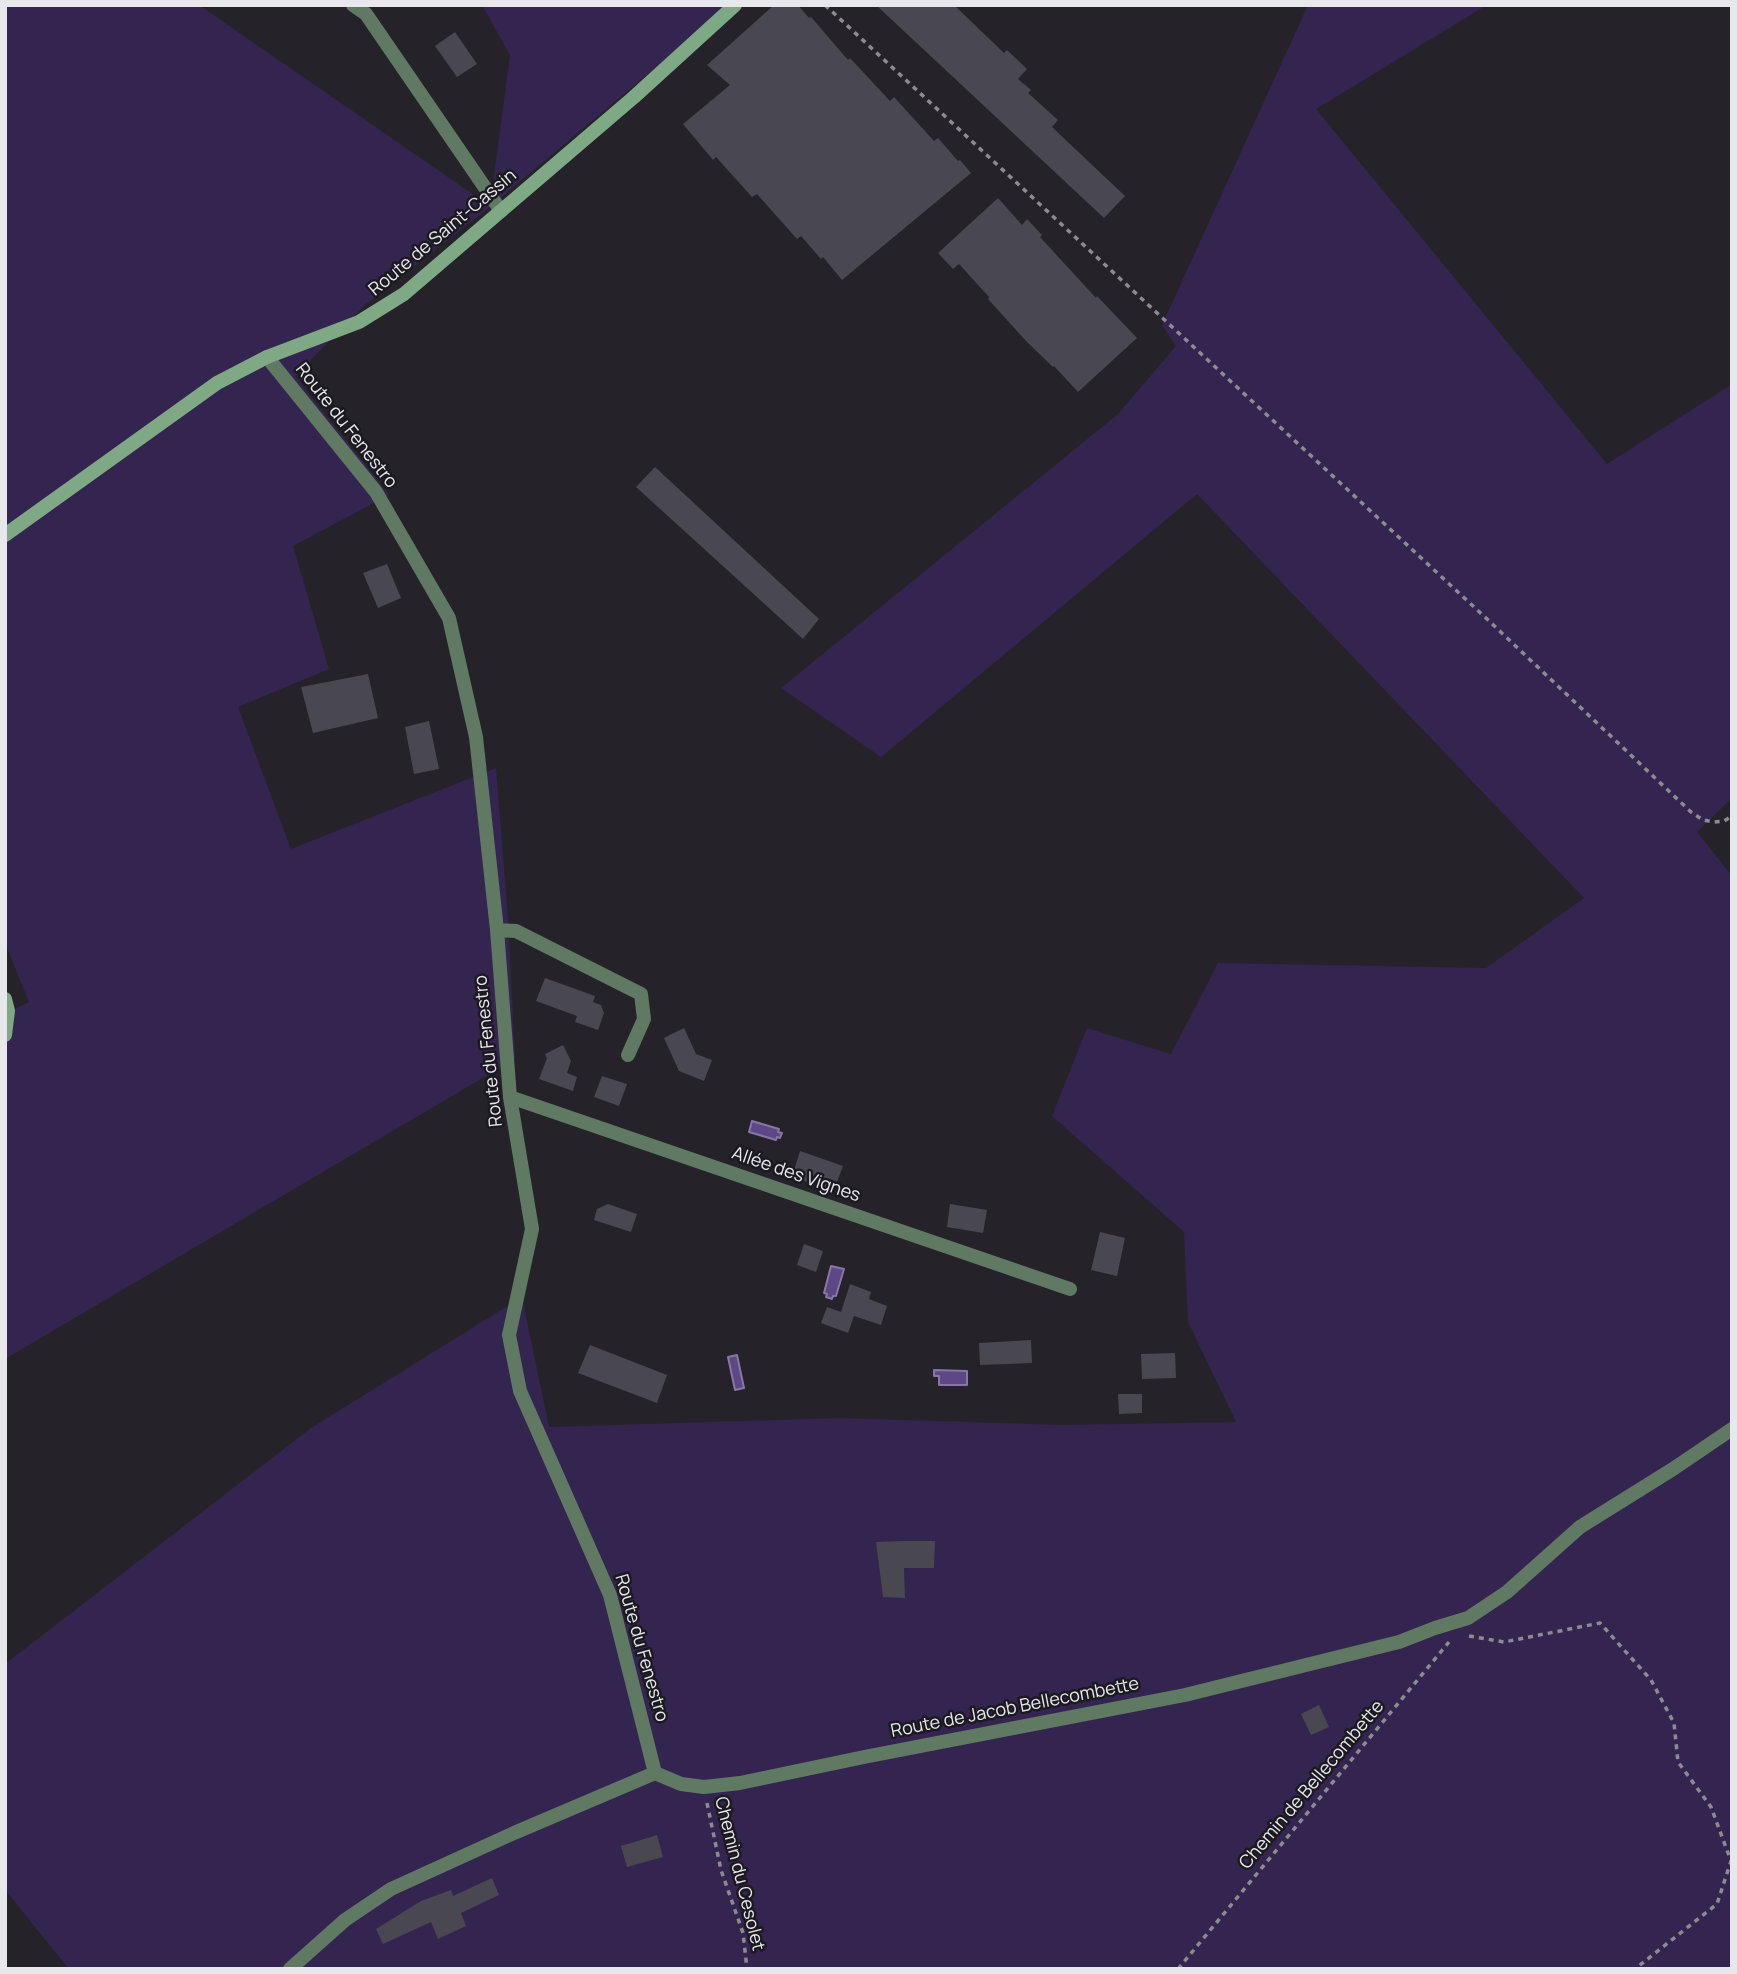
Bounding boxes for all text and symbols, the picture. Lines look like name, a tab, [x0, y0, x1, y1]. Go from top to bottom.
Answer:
street label: Route de Saint-Cassin	[365, 165, 521, 301]
street label: Route du Fenestro	[291, 359, 401, 493]
street label: Route du Fenestro	[470, 974, 508, 1128]
street label: Allée des Vignes	[729, 1143, 863, 1207]
street label: Route du Fenestro	[610, 1572, 672, 1724]
street label: Route de Jacob Bellecombette	[889, 1673, 1141, 1743]
street label: Chemin de Bellecombette	[1235, 1696, 1389, 1874]
street label: Chemin du Cesolet	[709, 1795, 769, 1953]

